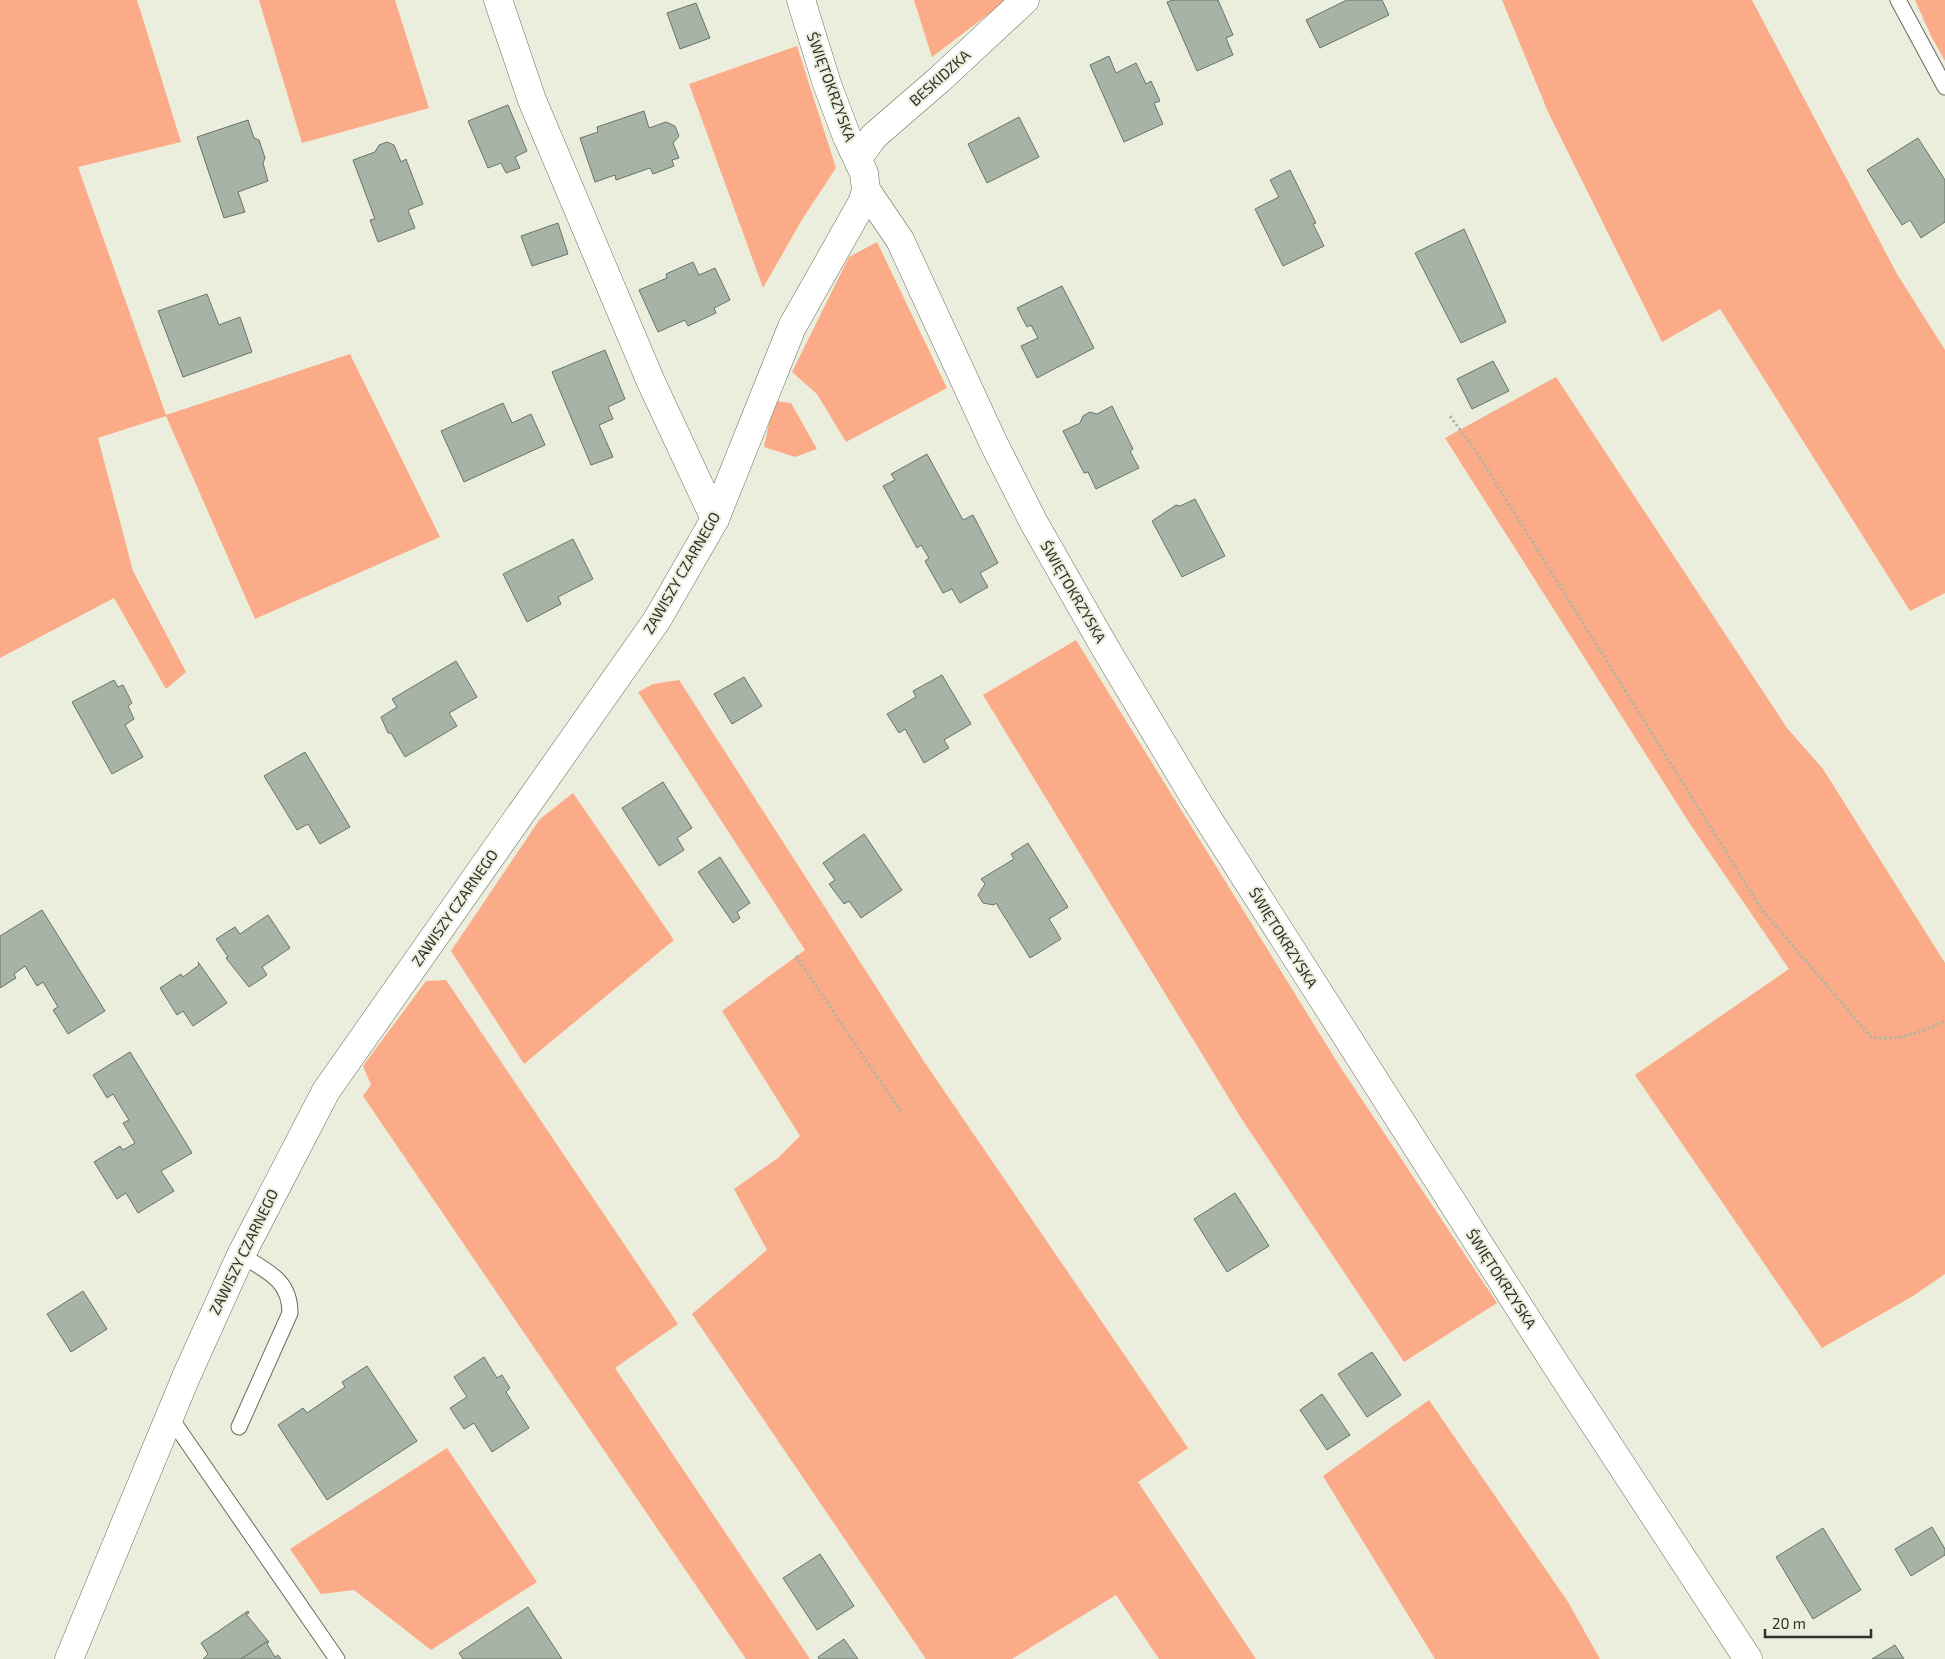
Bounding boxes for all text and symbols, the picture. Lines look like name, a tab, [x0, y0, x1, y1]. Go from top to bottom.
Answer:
street label: ŚWIĘTOKRZYSKA	[804, 29, 860, 144]
street label: BESKIDZKA	[905, 45, 974, 109]
street label: ZAWISZY CZARNEGO	[639, 508, 723, 637]
street label: ŚWIĘTOKRZYSKA	[1037, 537, 1111, 646]
street label: ZAWISZY CZARNEGO	[407, 846, 501, 969]
street label: ŚWIĘTOKRZYSKA	[1246, 884, 1322, 992]
street label: ZAWISZY CZARNEGO	[205, 1186, 281, 1318]
street label: ŚWIĘTOKRZYSKA	[1463, 1225, 1541, 1332]
scale bar	[1765, 1606, 1871, 1638]
text: 20 m	[1772, 1614, 1806, 1632]

